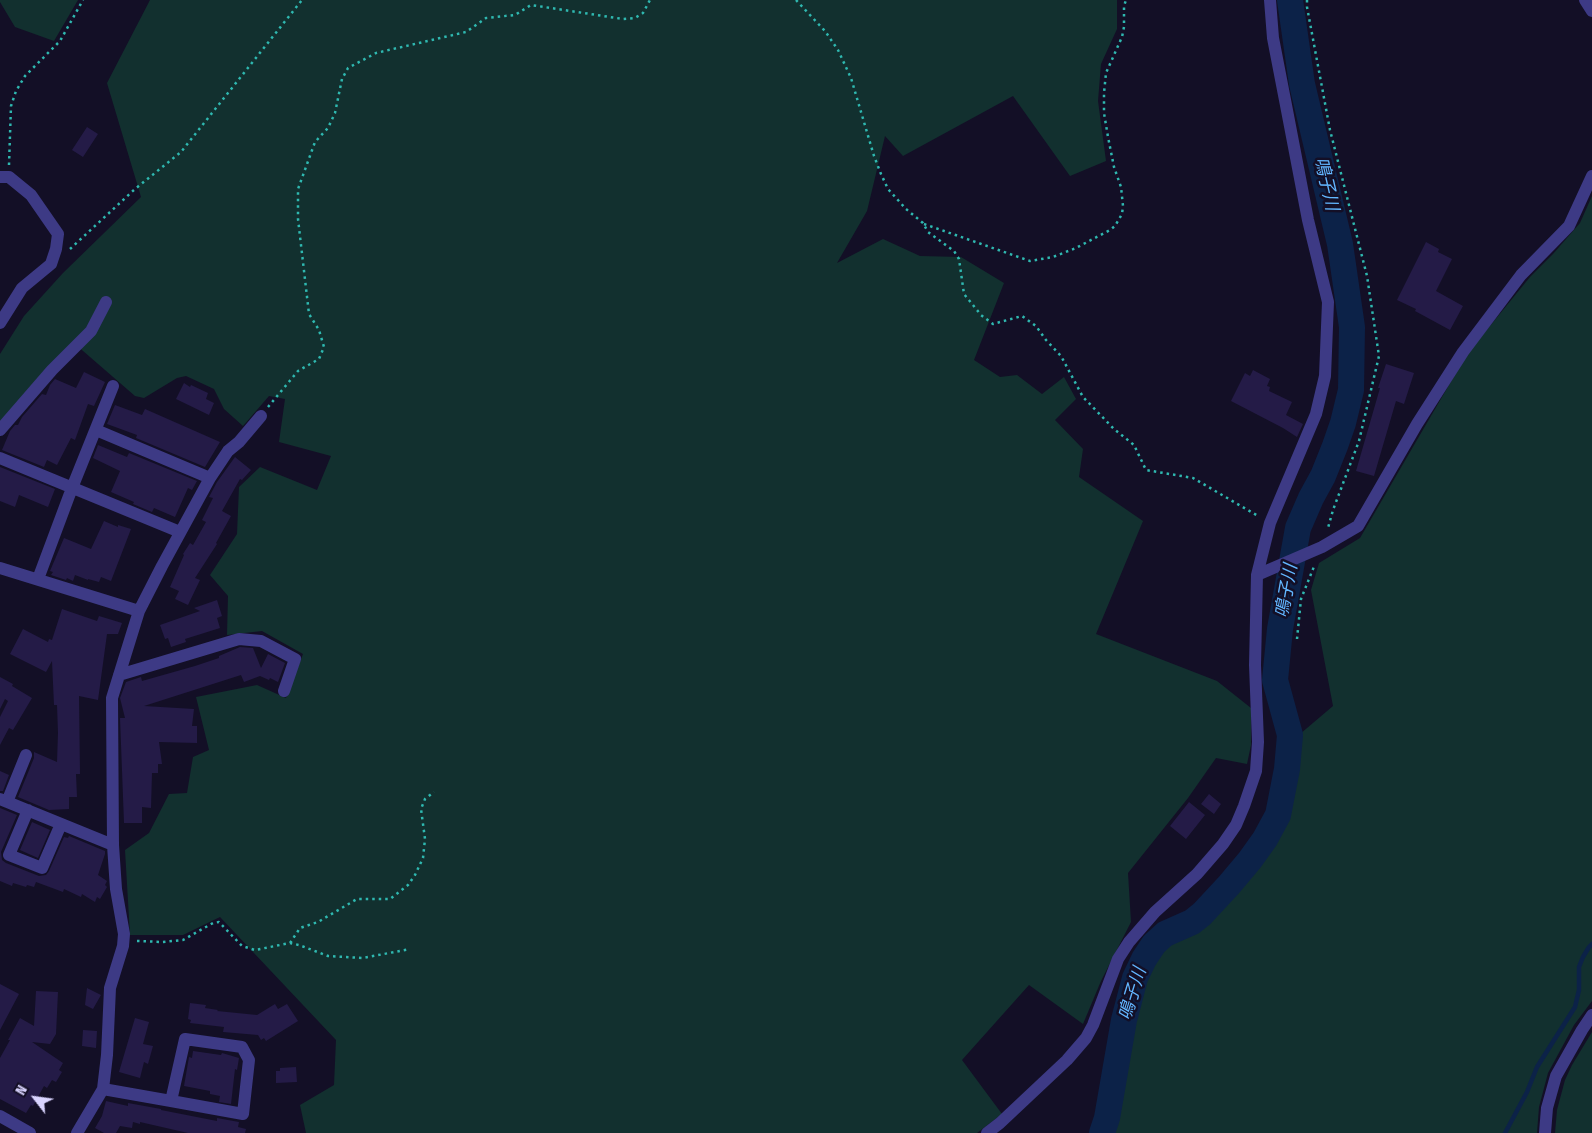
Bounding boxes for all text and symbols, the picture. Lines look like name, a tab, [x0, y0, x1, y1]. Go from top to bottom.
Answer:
water label: 鳴子川	[1309, 155, 1343, 213]
water label: 鳴子川	[1272, 563, 1302, 619]
water label: 鳴子川	[1115, 965, 1151, 1023]
north arrow	[10, 1073, 60, 1123]
text: N	[12, 1082, 31, 1098]

